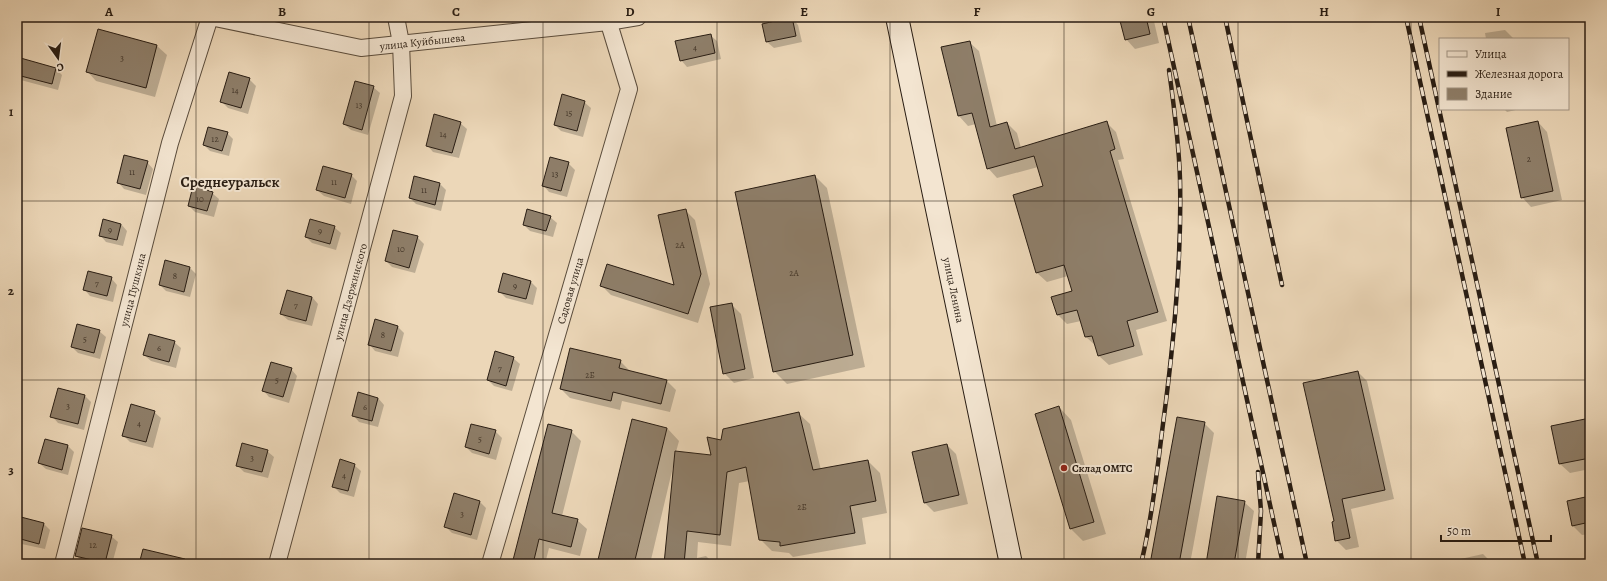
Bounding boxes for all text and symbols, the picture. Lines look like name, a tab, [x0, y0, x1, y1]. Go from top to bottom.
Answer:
text: A	[104, 3, 114, 20]
text: B	[278, 3, 286, 20]
text: C	[452, 3, 460, 20]
text: D	[625, 3, 635, 20]
text: E	[800, 3, 808, 20]
text: F	[974, 3, 981, 20]
text: G	[1147, 3, 1155, 20]
text: H	[1319, 3, 1329, 20]
text: I	[1496, 3, 1501, 20]
street label: улица Куйбышева	[378, 29, 467, 54]
north arrow	[38, 38, 78, 78]
legend	[1439, 38, 1569, 110]
house number: 4	[693, 41, 697, 53]
text: Улица	[1475, 46, 1507, 62]
house number: 3	[120, 52, 124, 64]
text: С	[55, 59, 65, 75]
text: Железная дорога	[1475, 66, 1564, 82]
house number: 14	[231, 84, 239, 96]
text: Здание	[1475, 86, 1512, 102]
house number: 13	[356, 99, 363, 111]
text: 1	[9, 103, 14, 120]
house number: 15	[566, 107, 573, 119]
house number: 14	[439, 128, 447, 140]
house number: 12	[211, 133, 219, 145]
house number: 2	[1527, 153, 1532, 165]
house number: 11	[129, 166, 135, 178]
house number: 13	[552, 168, 559, 180]
district label: Среднеуральск	[180, 172, 280, 192]
house number: 11	[331, 176, 337, 188]
house number: 11	[421, 184, 427, 196]
house number: 10	[196, 193, 204, 205]
house number: 9	[108, 224, 112, 236]
house number: 9	[318, 225, 322, 237]
house number: 2А	[675, 239, 686, 251]
street label: улица Дзержинского	[330, 241, 371, 343]
house number: 10	[397, 243, 405, 255]
street label: улица Пушкина	[116, 250, 149, 329]
street label: Садовая улица	[553, 254, 587, 326]
street label: улица Ленина	[940, 255, 968, 325]
house number: 2А	[789, 267, 800, 279]
house number: 8	[173, 270, 177, 282]
house number: 7	[95, 277, 99, 289]
house number: 9	[513, 280, 517, 292]
text: 2	[8, 282, 15, 299]
house number: 7	[294, 299, 298, 311]
house number: 8	[381, 329, 385, 341]
house number: 5	[83, 333, 87, 345]
house number: 6	[157, 342, 161, 354]
house number: 7	[498, 362, 502, 374]
house number: 2Б	[585, 369, 595, 381]
house number: 5	[275, 374, 279, 386]
house number: 3	[66, 400, 70, 412]
house number: 6	[363, 401, 367, 413]
house number: 4	[137, 417, 141, 429]
house number: 5	[478, 433, 482, 445]
house number: 3	[250, 452, 254, 464]
text: 3	[8, 461, 14, 478]
place label: Склад ОМТС	[1072, 461, 1133, 476]
marker: Склад ОМТС	[1059, 463, 1069, 473]
house number: 4	[342, 469, 346, 481]
house number: 2Б	[797, 501, 807, 513]
house number: 3	[460, 508, 464, 520]
scale bar	[1441, 517, 1551, 543]
text: 50 m	[1447, 523, 1471, 539]
house number: 12	[89, 539, 97, 551]

